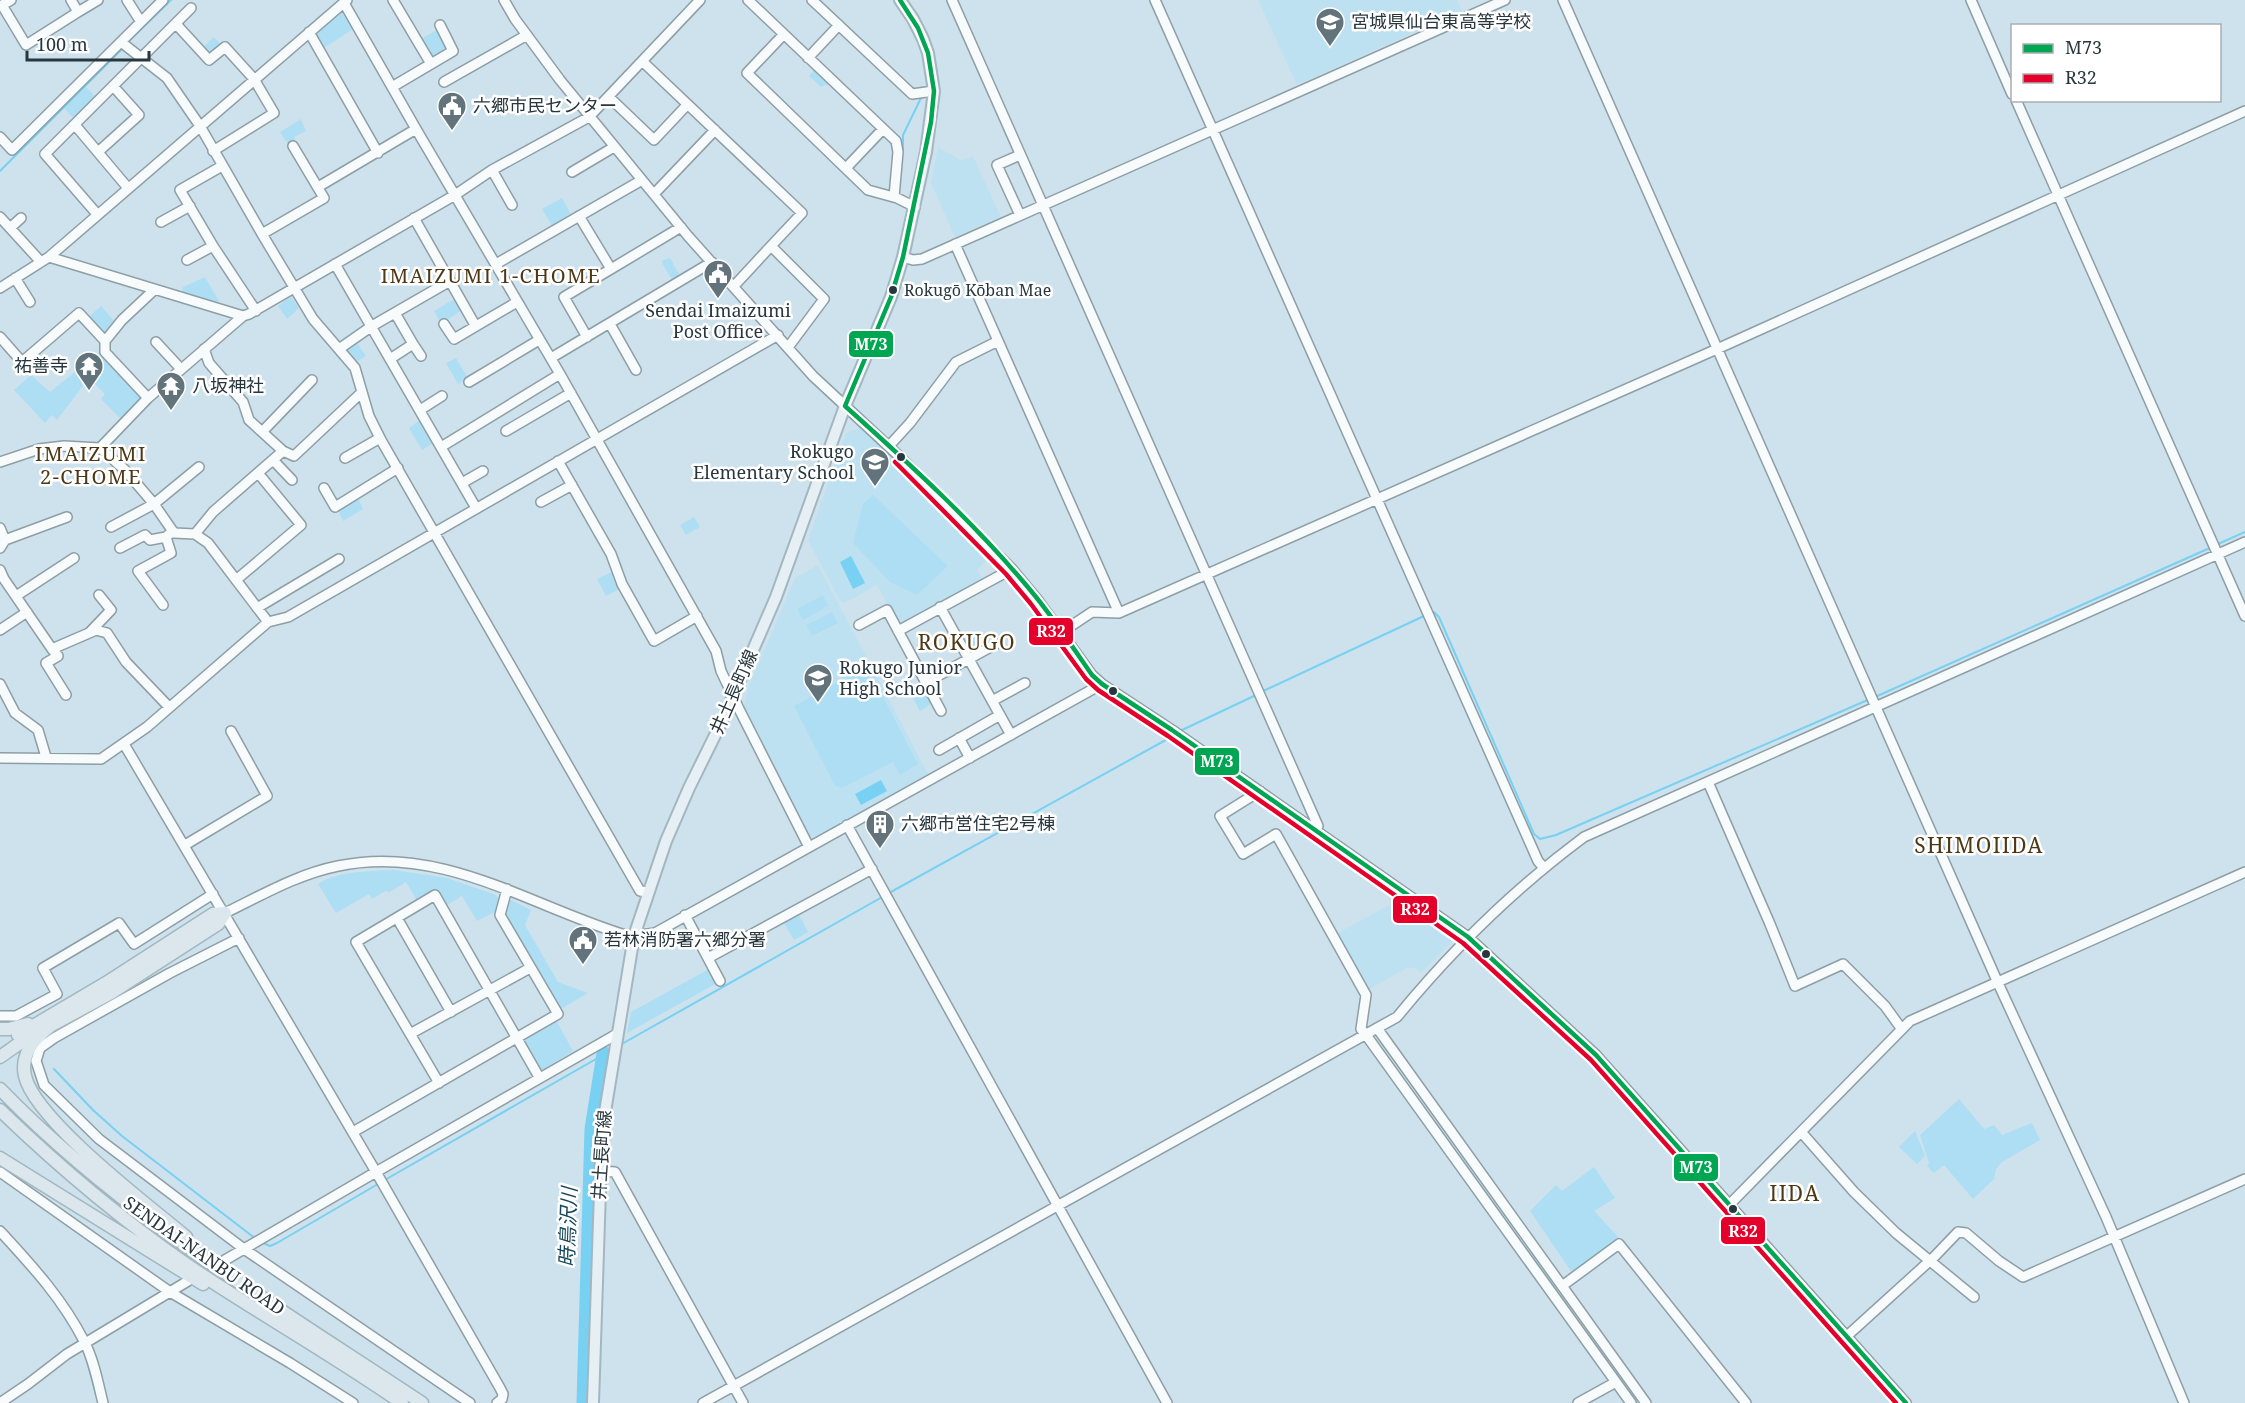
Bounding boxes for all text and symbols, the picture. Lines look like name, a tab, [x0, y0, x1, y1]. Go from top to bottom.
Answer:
school or university icon: 宮城県仙台東高等学校	[1314, 6, 1346, 48]
place label: 宮城県仙台東高等学校	[1351, 9, 1531, 33]
scale bar	[27, 24, 148, 62]
legend	[2011, 24, 2221, 102]
text: 100 m	[36, 32, 88, 56]
text: M73	[2065, 35, 2102, 59]
text: R32	[2065, 65, 2097, 89]
public building icon: 六郷市民センター	[436, 90, 468, 132]
place label: 六郷市民センター	[473, 93, 617, 117]
public building icon: Sendai Imaizumi Post Office	[702, 258, 734, 300]
district label: IMAIZUMI 1-CHOME	[381, 262, 601, 289]
place label: Rokugō Kōban Mae	[904, 279, 1051, 301]
marker: Rokugō Kōban Mae	[887, 284, 899, 296]
place label: Sendai Imaizumi Post Office	[645, 298, 791, 343]
line badge: M73	[848, 330, 894, 358]
text: M73	[854, 333, 888, 355]
temple icon: 祐善寺	[73, 350, 105, 392]
place label: 祐善寺	[14, 353, 68, 377]
temple icon: 八坂神社	[155, 370, 187, 412]
place label: 八坂神社	[192, 373, 264, 397]
place label: Rokugo Elementary School	[693, 439, 854, 484]
district label: IMAIZUMI 2-CHOME	[35, 440, 147, 490]
school or university icon: Rokugo Elementary School	[859, 446, 891, 488]
unlabelled marker	[895, 451, 907, 463]
line badge: R32	[1028, 617, 1074, 646]
text: R32	[1036, 620, 1066, 642]
district label: ROKUGO	[918, 628, 1016, 656]
street label: 井土長町線	[704, 646, 762, 738]
place label: Rokugo Junior High School	[839, 655, 963, 700]
school or university icon: Rokugo Junior High School	[802, 662, 834, 704]
unlabelled marker	[1107, 685, 1119, 697]
line badge: M73	[1194, 747, 1240, 776]
text: M73	[1200, 750, 1234, 772]
building icon: 六郷市営住宅2号棟	[864, 808, 896, 850]
place label: 六郷市営住宅2号棟	[901, 811, 1055, 835]
district label: SHIMOIIDA	[1914, 831, 2044, 859]
line badge: R32	[1392, 895, 1438, 924]
text: R32	[1400, 898, 1430, 920]
public building icon: 若林消防署六郷分署	[567, 924, 599, 966]
place label: 若林消防署六郷分署	[604, 927, 766, 951]
unlabelled marker	[1480, 948, 1492, 960]
street label: 井土長町線	[586, 1109, 616, 1201]
line badge: M73	[1673, 1153, 1719, 1182]
text: M73	[1679, 1156, 1713, 1178]
district label: IIDA	[1769, 1179, 1821, 1207]
water label: 時鳥沢川	[553, 1185, 582, 1267]
street label: SENDAI-NANBU ROAD	[119, 1190, 290, 1320]
unlabelled marker	[1727, 1203, 1739, 1215]
line badge: R32	[1720, 1216, 1766, 1245]
text: R32	[1728, 1220, 1758, 1242]

